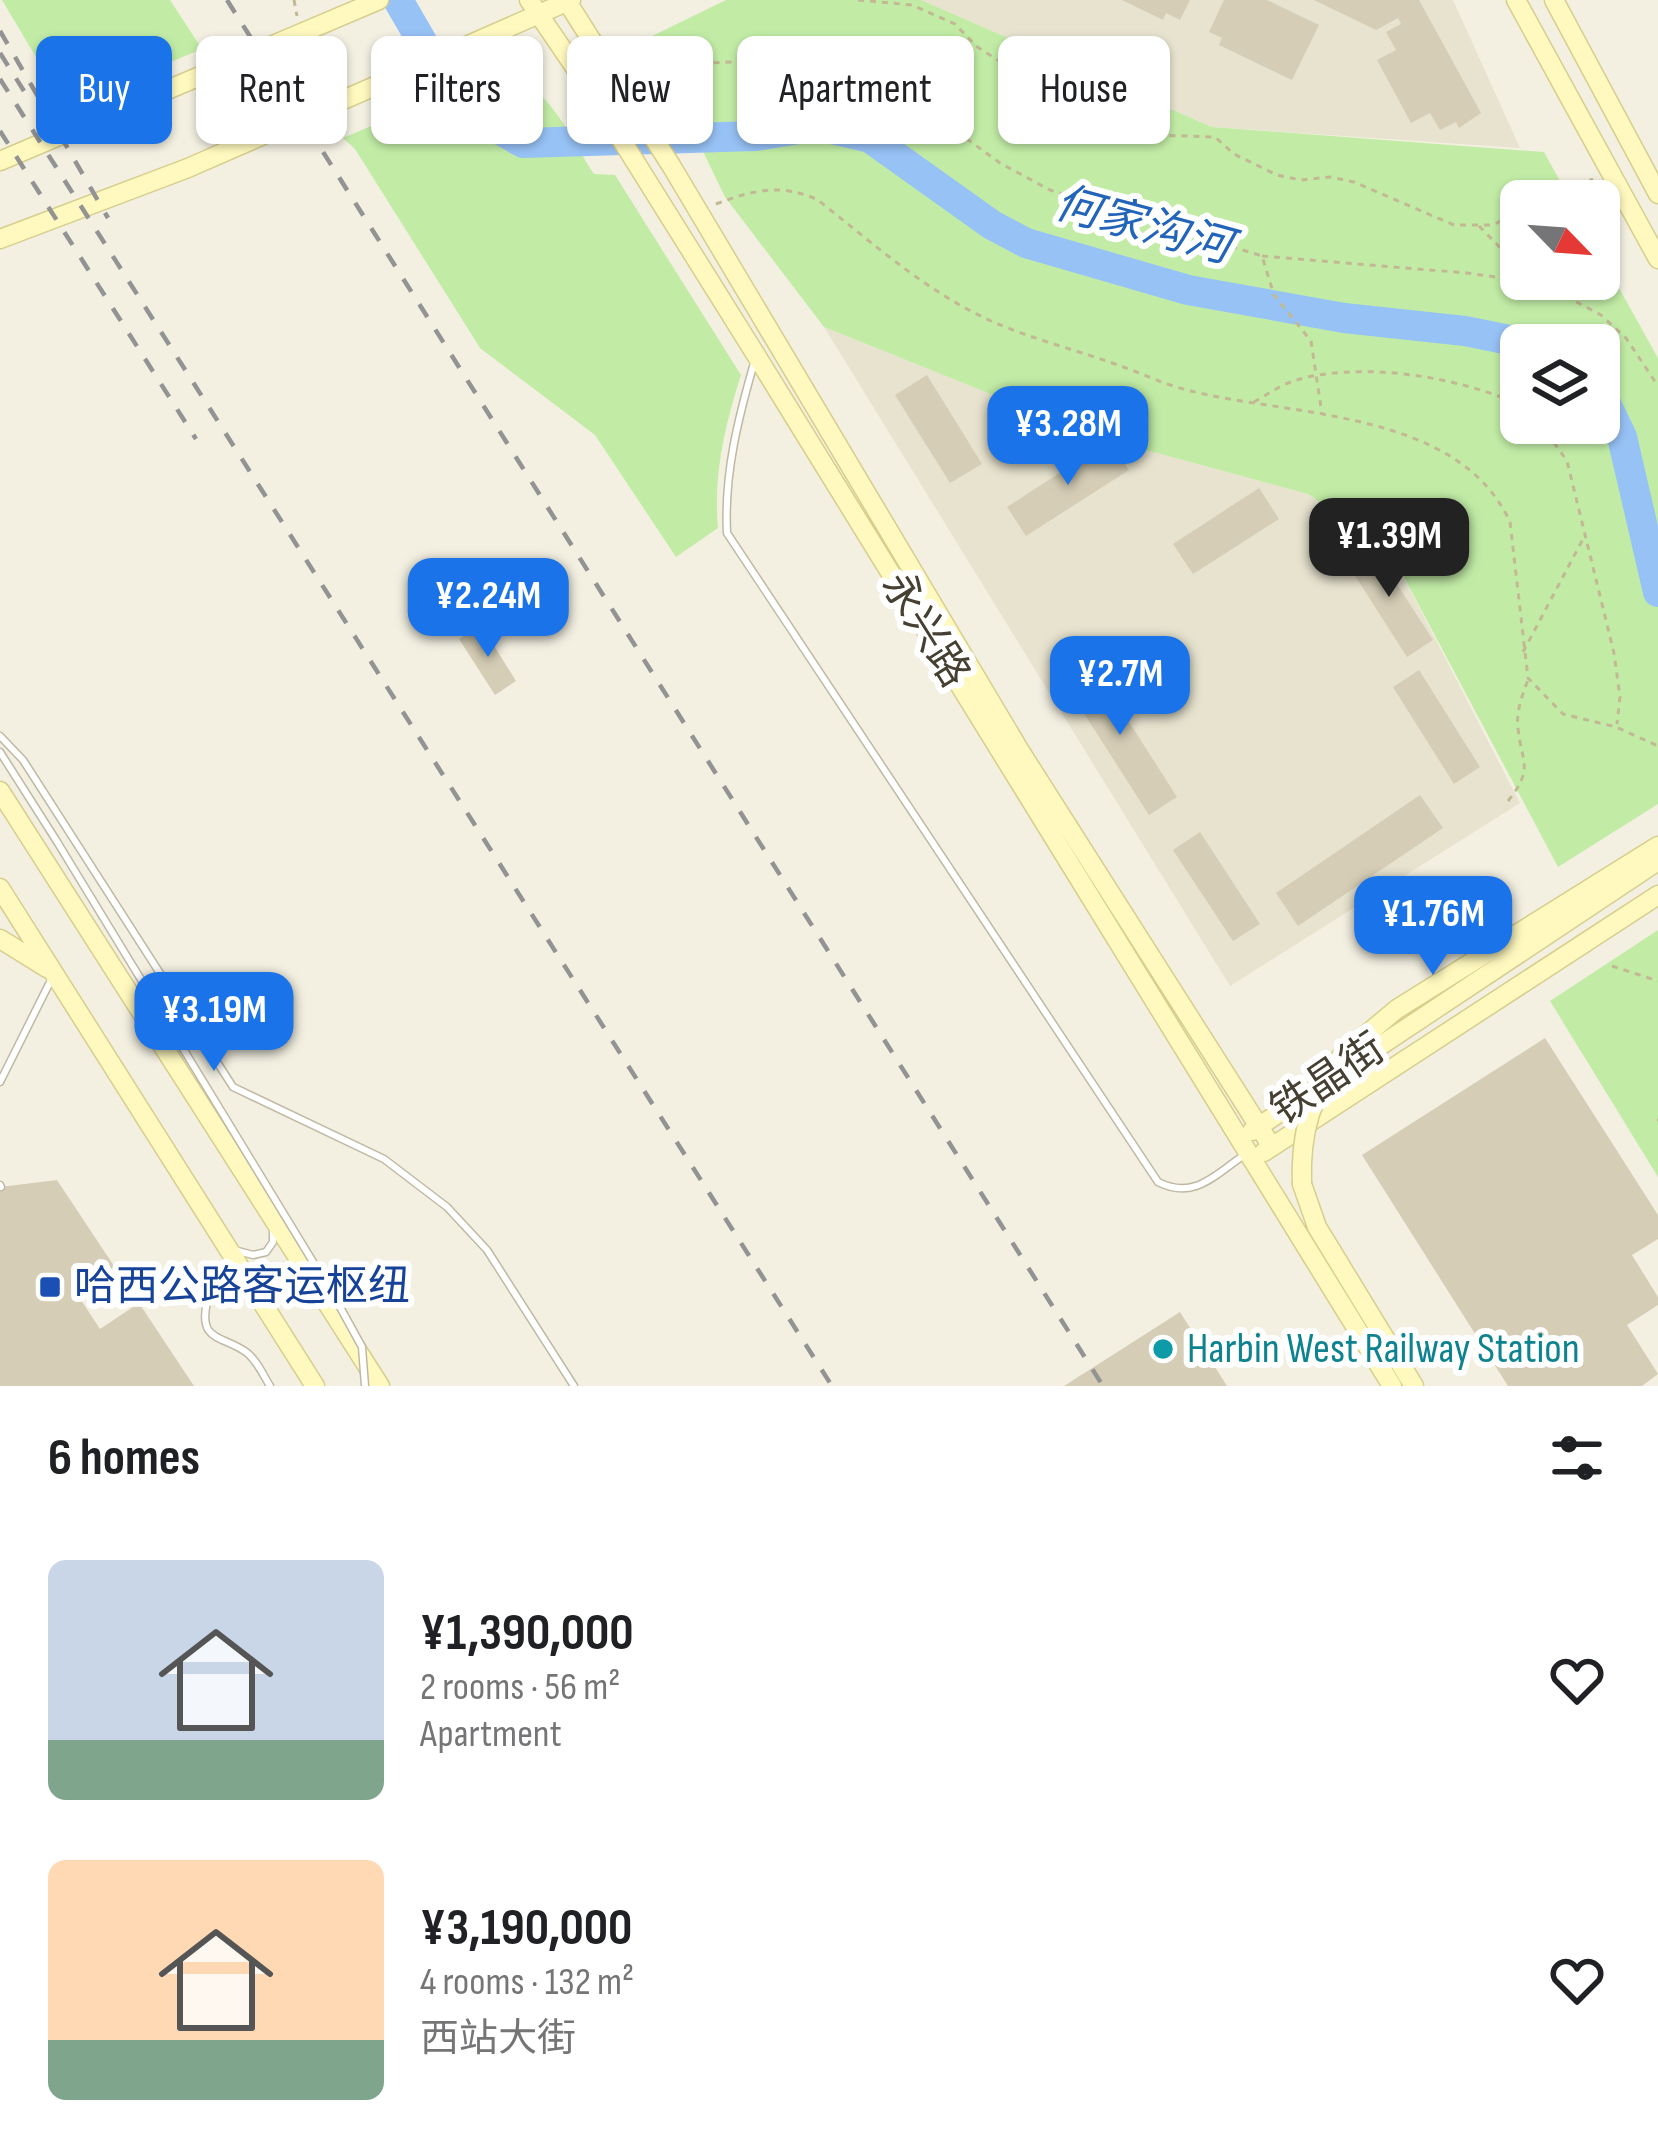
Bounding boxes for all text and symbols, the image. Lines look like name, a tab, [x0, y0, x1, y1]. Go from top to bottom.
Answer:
chip: Buy	[36, 36, 172, 144]
chip: Rent	[196, 36, 347, 144]
chip: Filters	[371, 36, 543, 144]
chip: New	[567, 36, 713, 144]
chip: Apartment	[737, 36, 974, 144]
chip: House	[998, 36, 1170, 144]
water label: 何家沟河	[1049, 176, 1245, 278]
north arrow	[1500, 180, 1620, 300]
map controls	[1500, 180, 1620, 444]
button: layers	[1500, 324, 1620, 444]
pin: ¥3.28M	[970, 386, 1166, 488]
text: ¥3.28M	[1014, 401, 1122, 448]
pin: ¥1.39M	[1291, 498, 1487, 600]
text: ¥1.39M	[1336, 513, 1442, 560]
pin: ¥2.24M	[390, 558, 586, 660]
street label: 永兴路	[870, 563, 980, 697]
text: ¥2.24M	[435, 573, 541, 620]
pin: ¥2.7M	[1036, 636, 1204, 738]
text: ¥2.7M	[1077, 651, 1163, 698]
pin: ¥1.76M	[1335, 876, 1531, 978]
text: ¥1.76M	[1381, 891, 1485, 938]
pin: ¥3.19M	[116, 972, 312, 1074]
text: ¥3.19M	[161, 987, 267, 1034]
street label: 铁晶街	[1262, 1024, 1394, 1136]
place label: 哈西公路客运枢纽	[74, 1262, 410, 1313]
marker: 哈西公路客运枢纽	[37, 1274, 63, 1300]
place label: Harbin West Railway Station	[1187, 1324, 1580, 1375]
marker: Harbin West Railway Station	[1150, 1336, 1176, 1362]
icon: filters	[1544, 1425, 1610, 1491]
text: 6 homes	[48, 1428, 200, 1489]
text: ¥1,390,000	[420, 1603, 634, 1664]
icon: home	[144, 1608, 288, 1752]
icon: heart	[1544, 1647, 1610, 1713]
text: 2 rooms · 56 m²	[420, 1664, 621, 1711]
text: Apartment	[420, 1711, 562, 1758]
text: ¥3,190,000	[420, 1898, 632, 1959]
icon: home	[144, 1908, 288, 2052]
icon: heart	[1544, 1947, 1610, 2013]
text: 4 rooms · 132 m²	[420, 1959, 634, 2006]
text: 西站大街	[420, 2016, 576, 2063]

